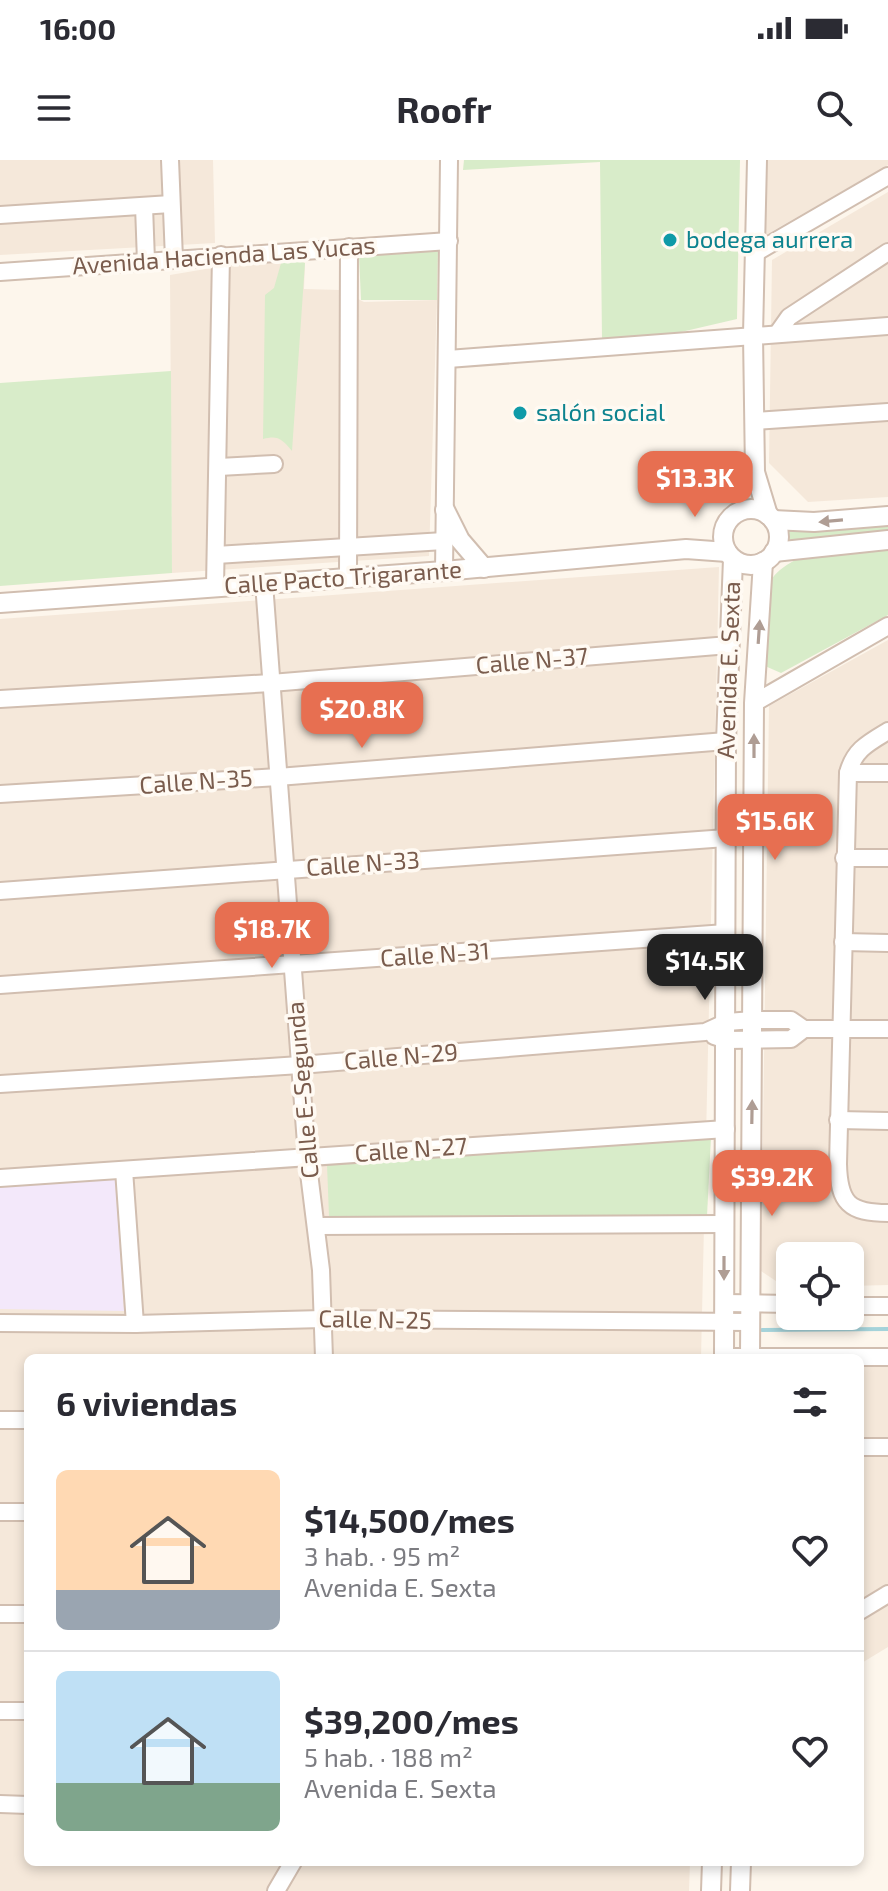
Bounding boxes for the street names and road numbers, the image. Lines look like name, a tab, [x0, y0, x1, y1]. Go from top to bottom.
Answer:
street label: Avenida Hacienda Las Yucas	[71, 229, 376, 280]
street label: Calle Pacto Trigarante	[223, 554, 463, 599]
street label: Avenida E. Sexta	[710, 581, 745, 759]
street label: Calle N-37	[474, 640, 589, 679]
street label: Calle N-35	[138, 762, 253, 799]
street label: Calle N-33	[305, 844, 421, 881]
street label: Calle N-31	[379, 935, 491, 972]
street label: Calle E-Segunda	[279, 1000, 324, 1180]
street label: Calle N-29	[343, 1036, 459, 1075]
street label: Calle N-27	[354, 1130, 468, 1167]
street label: Calle N-25	[318, 1303, 432, 1334]

